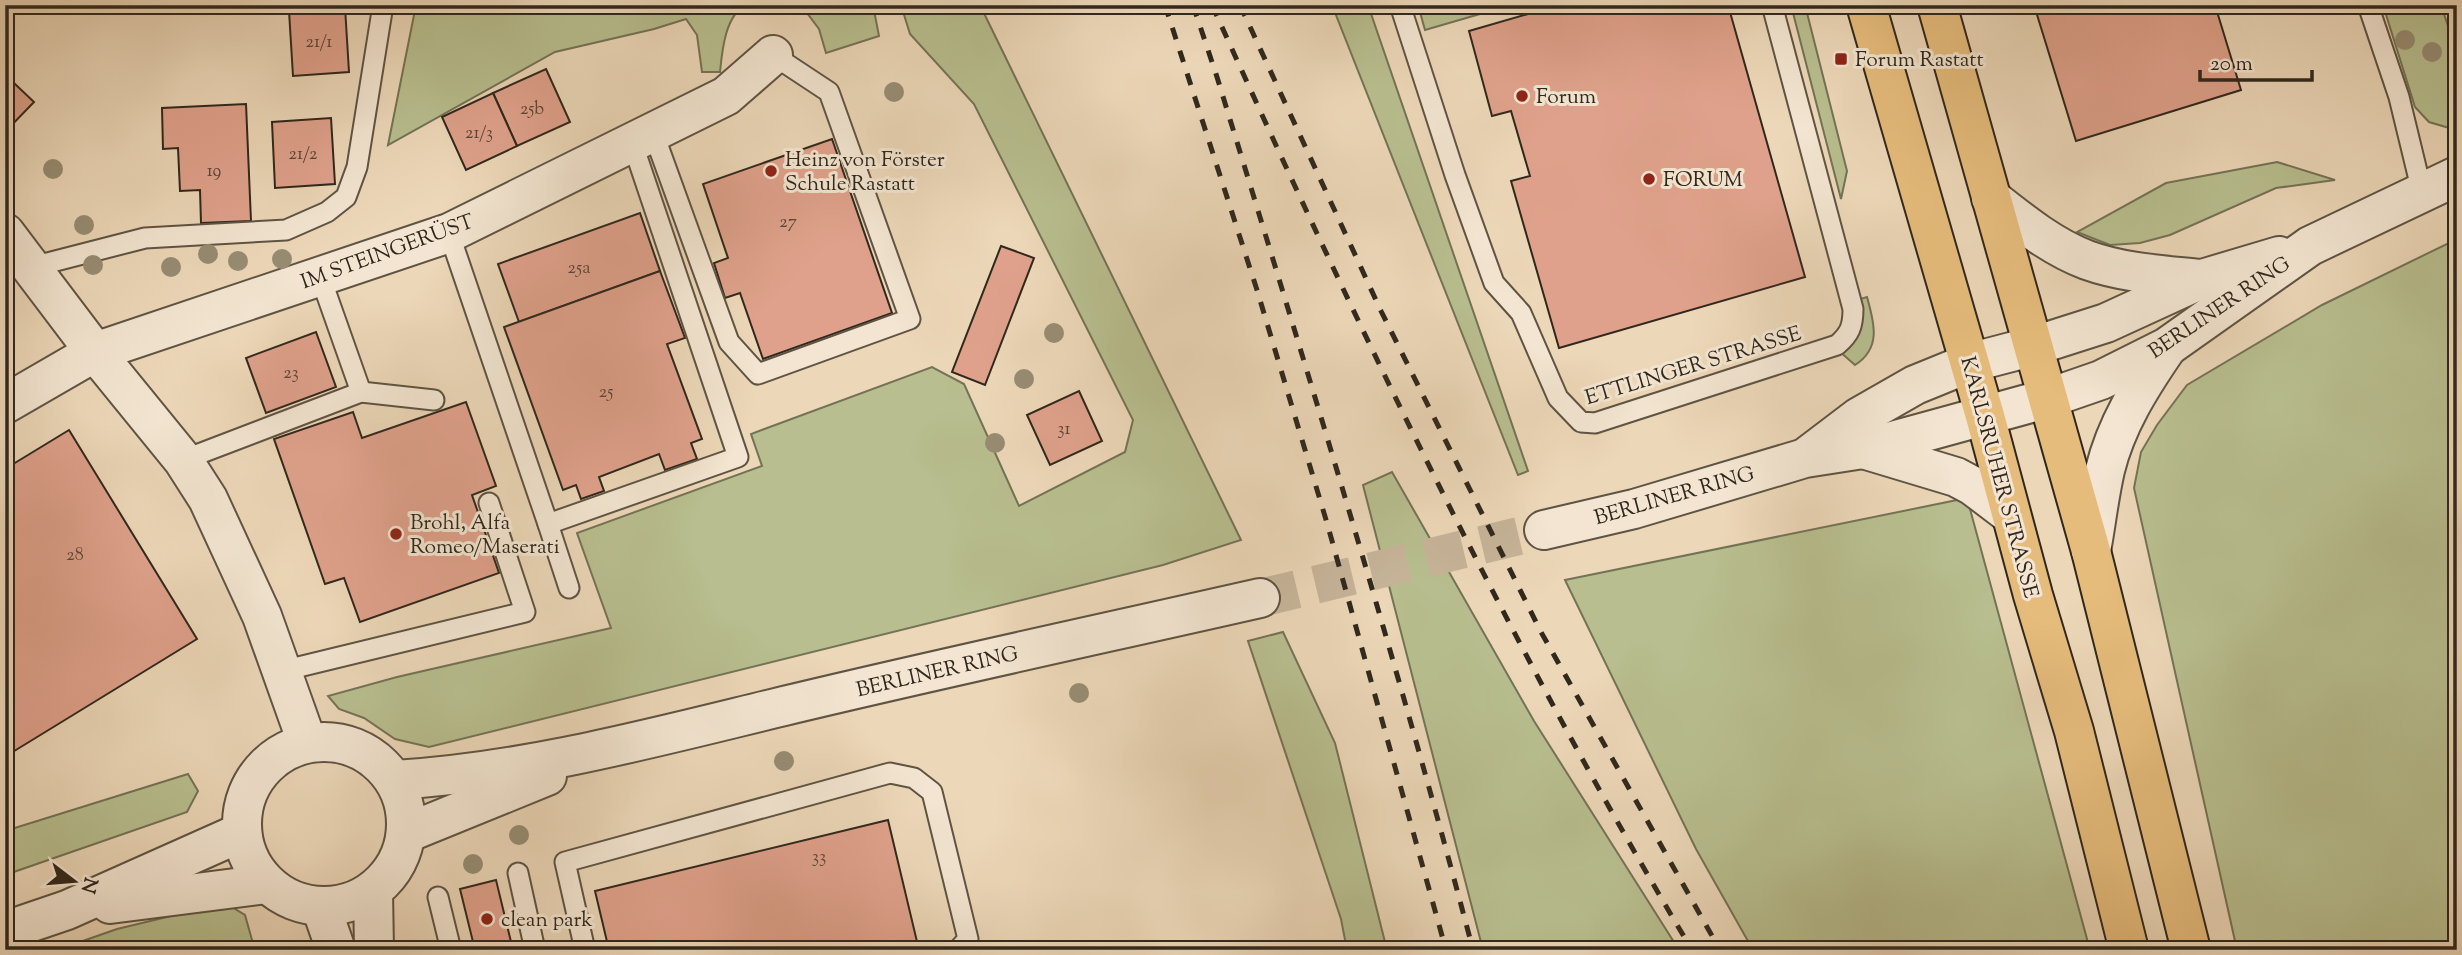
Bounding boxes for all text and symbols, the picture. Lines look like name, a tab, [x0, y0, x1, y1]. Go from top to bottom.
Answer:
house number: 21/1	[306, 30, 332, 56]
scale bar	[2200, 38, 2312, 82]
place label: Forum Rastatt	[1855, 46, 1984, 76]
text: 20 m	[2210, 50, 2253, 80]
marker: Forum Rastatt	[1833, 51, 1849, 67]
place label: Forum	[1536, 83, 1596, 113]
marker: Forum	[1514, 88, 1530, 104]
house number: 25b	[520, 97, 544, 123]
house number: 21/3	[465, 121, 493, 147]
house number: 21/2	[288, 142, 318, 168]
place label: Heinz von Förster Schule Rastatt	[785, 146, 945, 200]
house number: 19	[207, 159, 222, 185]
marker: Heinz von Förster Schule Rastatt	[763, 163, 779, 179]
place label: FORUM	[1663, 166, 1743, 196]
marker: FORUM	[1641, 171, 1657, 187]
street label: IM STEINGERÜST	[297, 208, 479, 298]
house number: 27	[779, 210, 797, 236]
street label: BERLINER RING	[2143, 250, 2297, 367]
house number: 25a	[568, 256, 590, 282]
street label: ETTLINGER STRASSE	[1582, 320, 1806, 414]
street label: KARLSRUHER STRASSE	[1951, 353, 2045, 602]
house number: 23	[283, 361, 299, 387]
house number: 25	[599, 380, 613, 406]
house number: 31	[1057, 417, 1071, 443]
street label: BERLINER RING	[1591, 460, 1758, 534]
place label: Brohl, Alfa Romeo/Maserati	[410, 509, 560, 563]
marker: Brohl, Alfa Romeo/Maserati	[388, 526, 404, 542]
house number: 28	[66, 543, 84, 569]
street label: BERLINER RING	[853, 640, 1021, 706]
house number: 33	[812, 845, 826, 871]
north arrow	[38, 846, 108, 916]
text: N	[73, 874, 103, 896]
place label: clean park	[501, 906, 593, 936]
marker: clean park	[479, 911, 495, 927]

